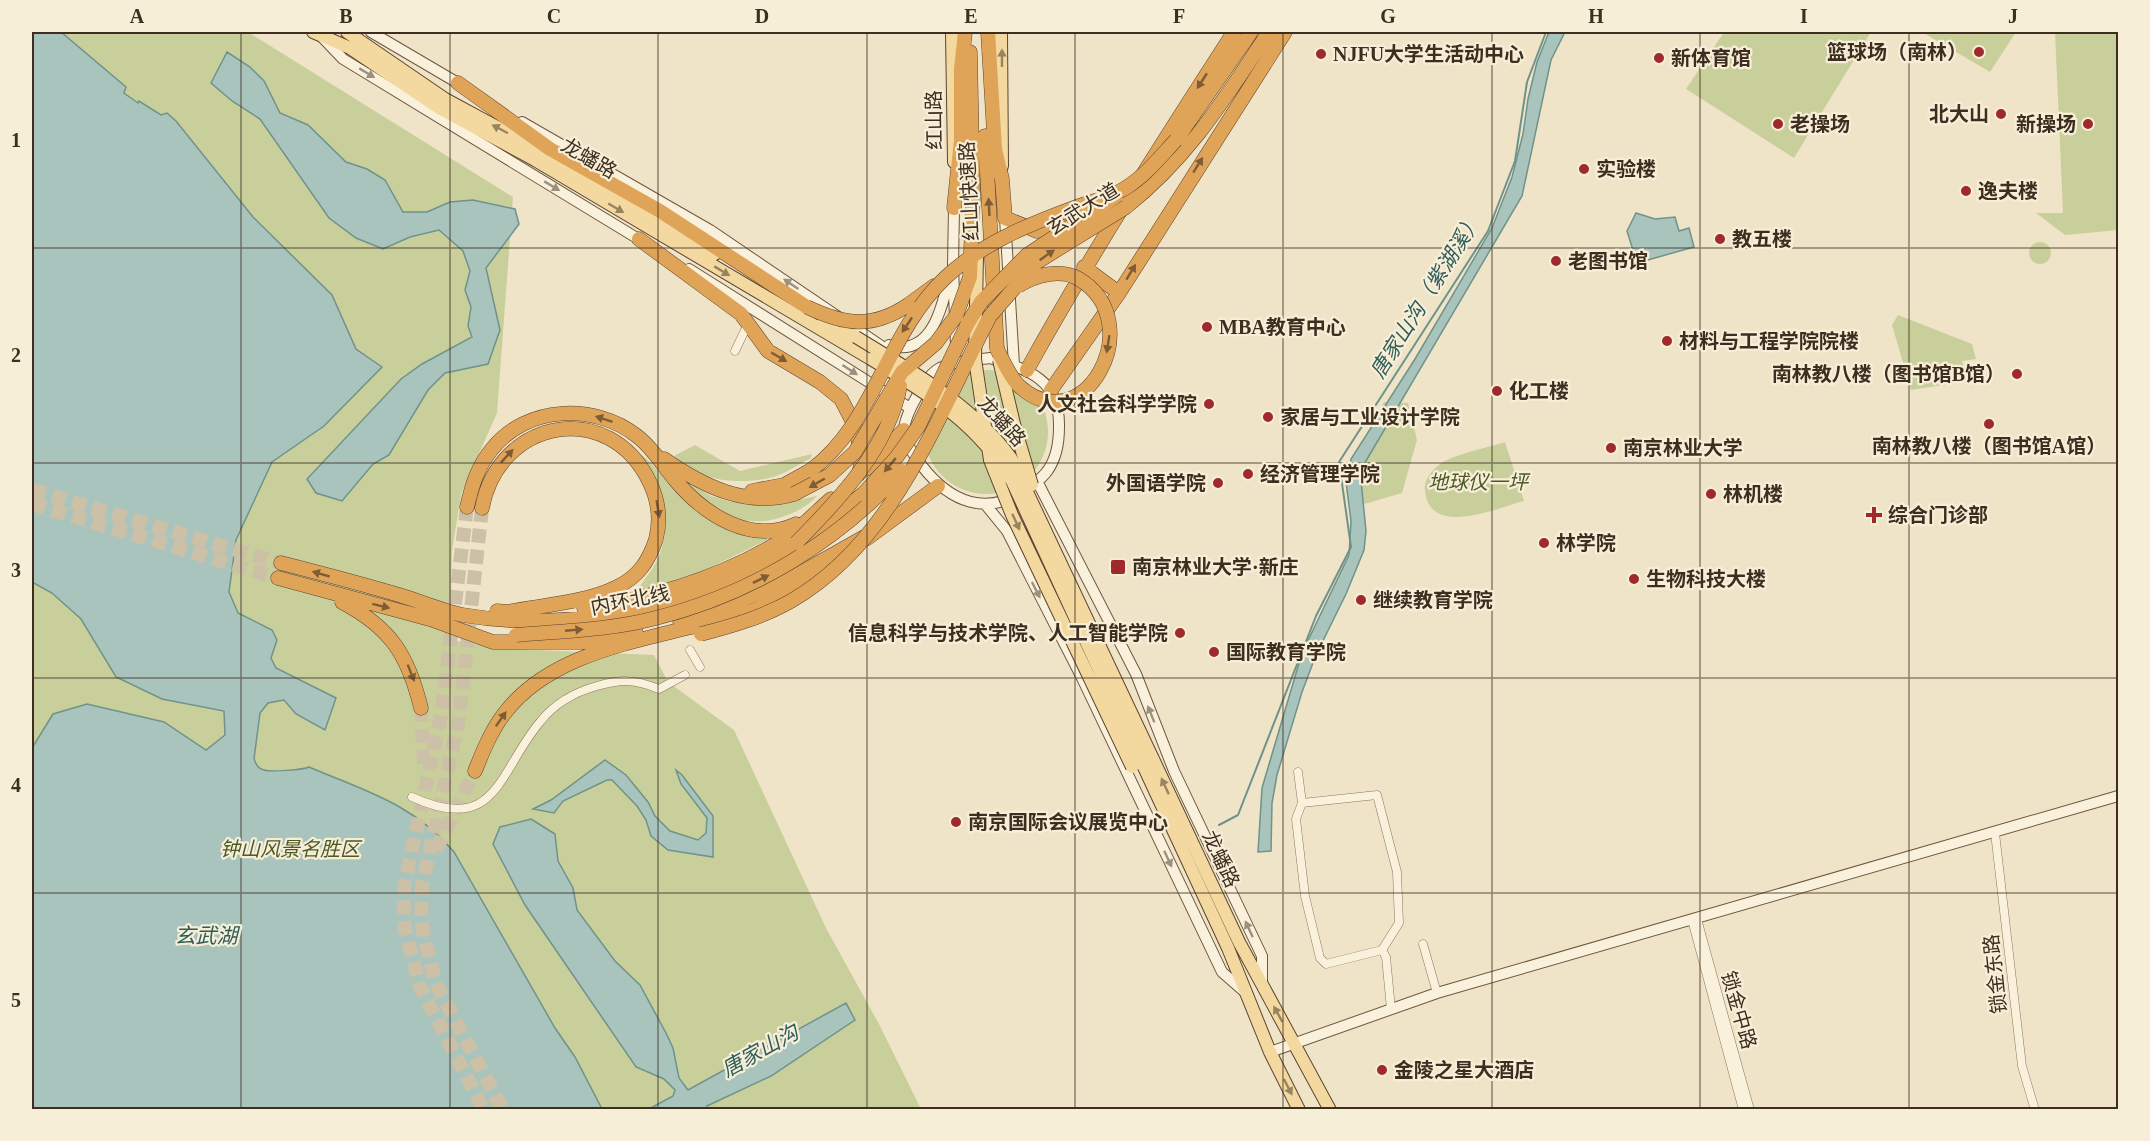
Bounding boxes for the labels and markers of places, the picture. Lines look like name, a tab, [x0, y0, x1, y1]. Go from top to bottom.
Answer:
place label: 篮球场（南林）	[1827, 41, 1967, 63]
place label: NJFU大学生活动中心	[1333, 43, 1524, 65]
marker: 篮球场（南林）	[1972, 45, 1986, 59]
marker: NJFU大学生活动中心	[1314, 47, 1328, 61]
place label: 新体育馆	[1671, 47, 1751, 69]
marker: 新体育馆	[1652, 51, 1666, 65]
place label: 北大山	[1929, 103, 1989, 125]
marker: 北大山	[1994, 107, 2008, 121]
place label: 老操场	[1790, 113, 1850, 135]
place label: 新操场	[2016, 113, 2076, 135]
marker: 老操场	[1771, 117, 1785, 131]
marker: 新操场	[2081, 117, 2095, 131]
place label: 实验楼	[1596, 158, 1656, 180]
marker: 实验楼	[1577, 162, 1591, 176]
place label: 逸夫楼	[1978, 180, 2038, 202]
marker: 逸夫楼	[1959, 184, 1973, 198]
place label: 教五楼	[1732, 228, 1792, 250]
marker: 教五楼	[1713, 232, 1727, 246]
place label: 老图书馆	[1568, 250, 1648, 272]
marker: 老图书馆	[1549, 254, 1563, 268]
place label: MBA教育中心	[1219, 316, 1346, 338]
marker: MBA教育中心	[1200, 320, 1214, 334]
place label: 材料与工程学院院楼	[1679, 330, 1859, 352]
marker: 材料与工程学院院楼	[1660, 334, 1674, 348]
place label: 南林教八楼（图书馆B馆）	[1772, 363, 2005, 385]
marker: 南林教八楼（图书馆B馆）	[2010, 367, 2024, 381]
place label: 化工楼	[1509, 380, 1569, 402]
marker: 化工楼	[1490, 384, 1504, 398]
place label: 人文社会科学学院	[1037, 393, 1197, 415]
marker: 人文社会科学学院	[1202, 397, 1216, 411]
place label: 家居与工业设计学院	[1280, 406, 1460, 428]
marker: 家居与工业设计学院	[1261, 410, 1275, 424]
marker: 南林教八楼（图书馆A馆）	[1982, 417, 1996, 431]
place label: 南林教八楼（图书馆A馆）	[1872, 435, 2106, 457]
place label: 南京林业大学	[1623, 437, 1743, 459]
marker: 南京林业大学	[1604, 441, 1618, 455]
place label: 经济管理学院	[1260, 463, 1380, 485]
marker: 经济管理学院	[1241, 467, 1255, 481]
place label: 外国语学院	[1106, 472, 1206, 494]
marker: 外国语学院	[1211, 476, 1225, 490]
place label: 林机楼	[1723, 483, 1783, 505]
marker: 林机楼	[1704, 487, 1718, 501]
place label: 综合门诊部	[1888, 504, 1988, 526]
marker: 综合门诊部	[1865, 506, 1883, 524]
place label: 林学院	[1556, 532, 1616, 554]
marker: 林学院	[1537, 536, 1551, 550]
place label: 南京林业大学·新庄	[1132, 556, 1299, 578]
marker: 南京林业大学·新庄	[1109, 558, 1127, 576]
place label: 生物科技大楼	[1646, 568, 1766, 590]
marker: 生物科技大楼	[1627, 572, 1641, 586]
place label: 继续教育学院	[1373, 589, 1493, 611]
marker: 继续教育学院	[1354, 593, 1368, 607]
place label: 信息科学与技术学院、人工智能学院	[848, 622, 1168, 644]
marker: 信息科学与技术学院、人工智能学院	[1173, 626, 1187, 640]
place label: 国际教育学院	[1226, 641, 1346, 663]
marker: 国际教育学院	[1207, 645, 1221, 659]
place label: 南京国际会议展览中心	[968, 811, 1168, 833]
marker: 南京国际会议展览中心	[949, 815, 963, 829]
place label: 金陵之星大酒店	[1394, 1059, 1534, 1081]
marker: 金陵之星大酒店	[1375, 1063, 1389, 1077]

